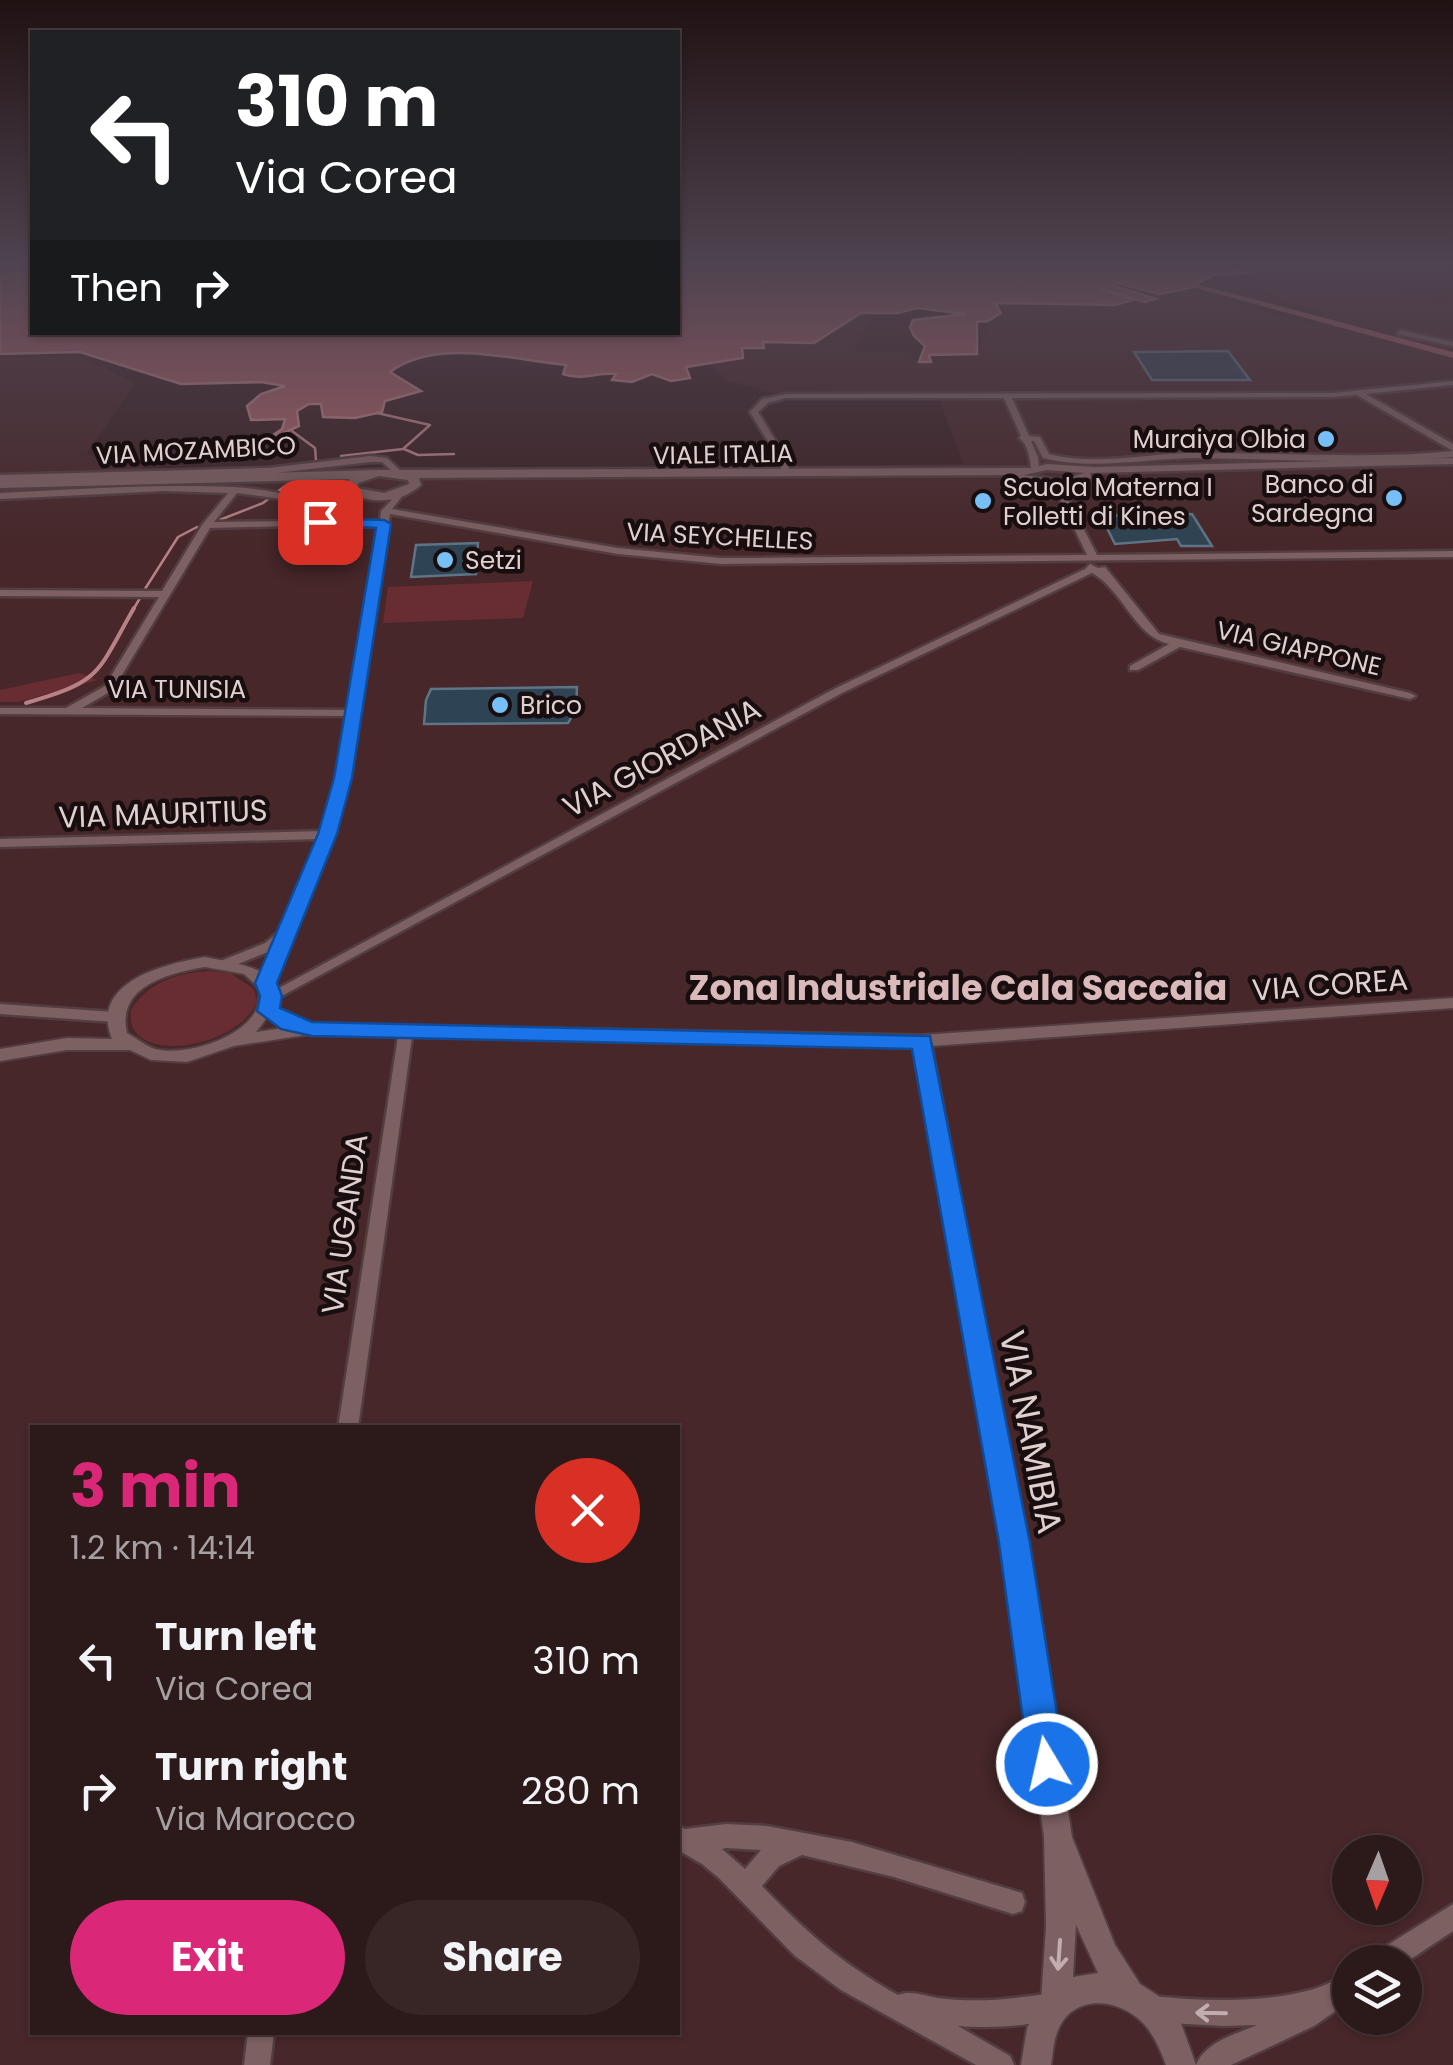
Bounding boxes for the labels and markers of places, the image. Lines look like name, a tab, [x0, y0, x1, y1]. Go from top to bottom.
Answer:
place label: Muraiya Olbia	[1133, 422, 1306, 457]
marker: Muraiya Olbia	[1315, 428, 1337, 450]
place label: Banco di Sardegna	[1251, 467, 1374, 531]
place label: Scuola Materna I Folletti di Kines	[1003, 470, 1213, 534]
pin	[278, 480, 363, 565]
marker: Banco di Sardegna	[1383, 487, 1405, 509]
marker: Scuola Materna I Folletti di Kines	[972, 490, 994, 512]
place label: Setzi	[465, 543, 522, 578]
marker: Setzi	[434, 549, 456, 571]
place label: Brico	[520, 688, 582, 723]
marker: Brico	[489, 694, 511, 716]

